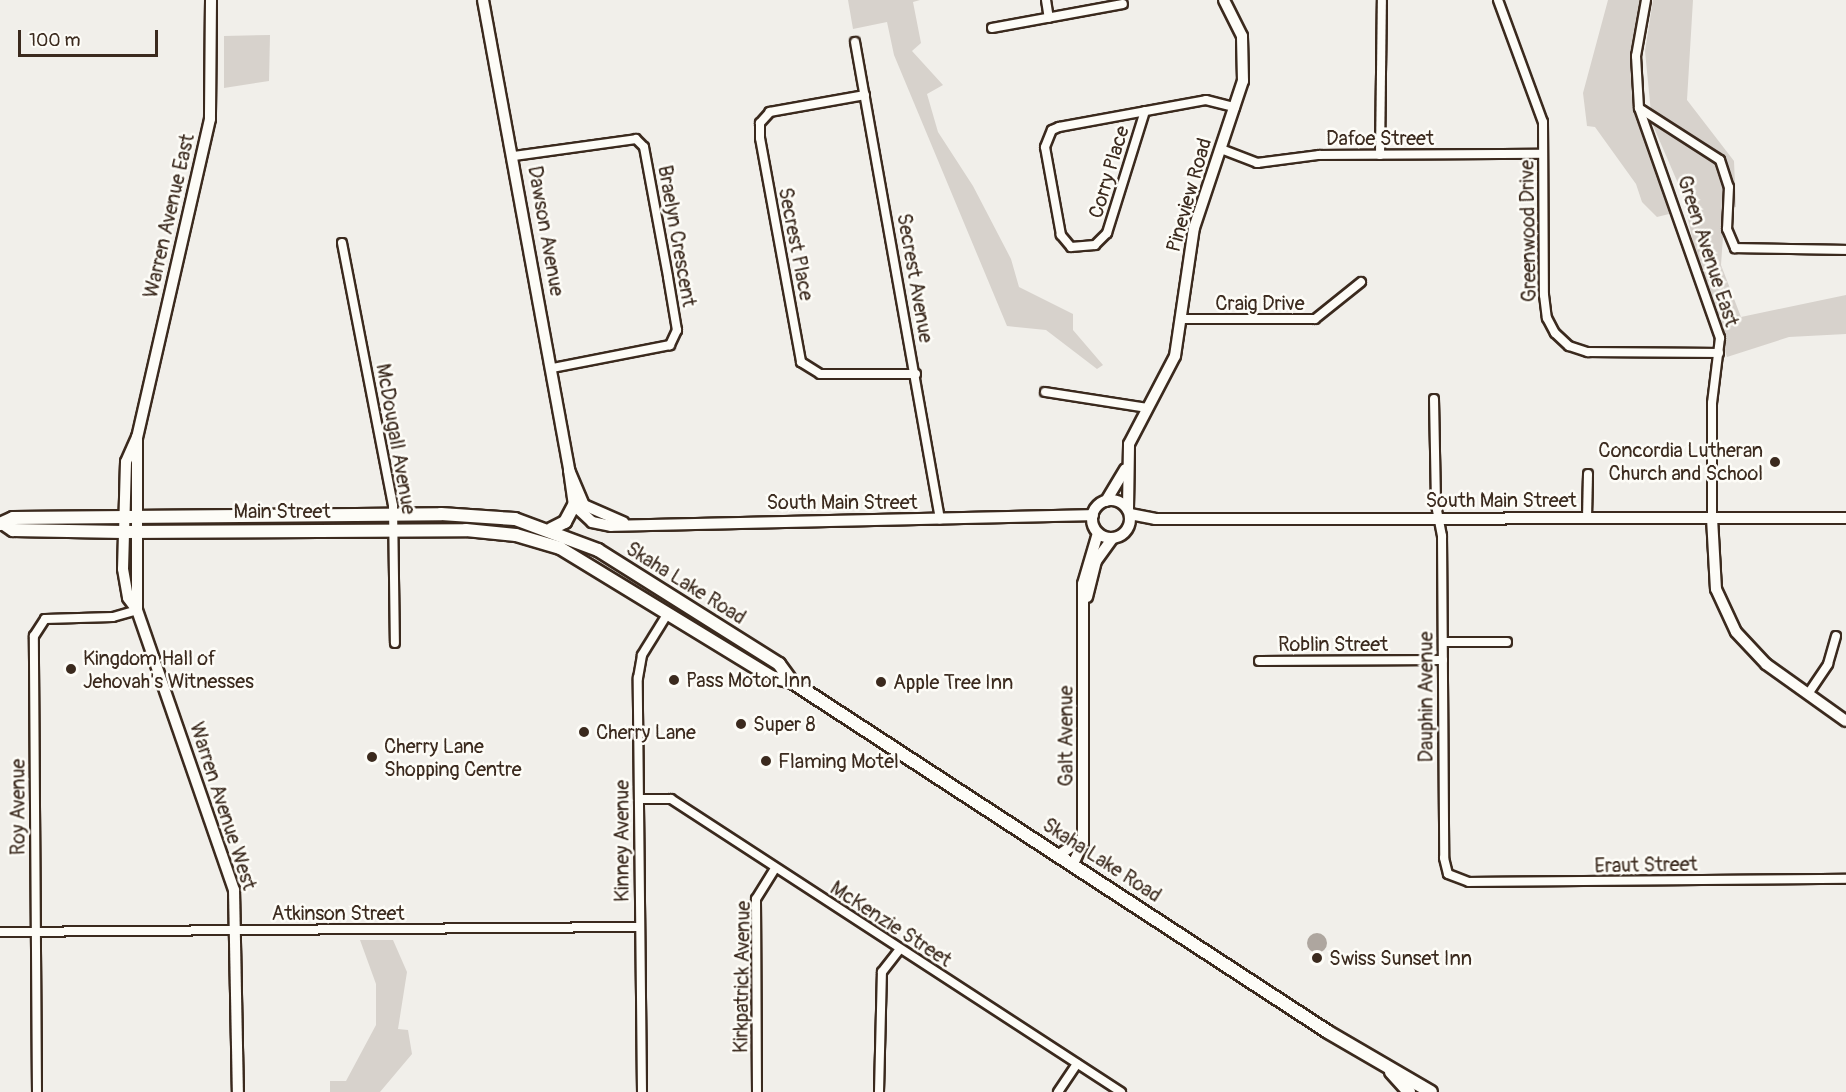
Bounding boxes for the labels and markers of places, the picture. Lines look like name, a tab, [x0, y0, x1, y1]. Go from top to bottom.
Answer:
place label: Concordia Lutheran Church and School	[1598, 438, 1763, 485]
marker: Concordia Lutheran Church and School	[1768, 455, 1782, 469]
place label: Kingdom Hall of Jehovah's Witnesses	[83, 646, 254, 693]
marker: Kingdom Hall of Jehovah's Witnesses	[64, 662, 78, 676]
place label: Pass Motor Inn	[686, 668, 811, 692]
place label: Apple Tree Inn	[893, 670, 1013, 694]
marker: Pass Motor Inn	[667, 673, 681, 687]
marker: Apple Tree Inn	[874, 675, 888, 689]
place label: Super 8	[753, 712, 816, 736]
marker: Super 8	[734, 717, 748, 731]
place label: Cherry Lane	[596, 720, 696, 744]
marker: Cherry Lane	[577, 725, 591, 739]
place label: Cherry Lane Shopping Centre	[384, 734, 522, 781]
place label: Flaming Motel	[778, 749, 899, 773]
marker: Cherry Lane Shopping Centre	[365, 750, 379, 764]
marker: Flaming Motel	[759, 754, 773, 768]
place label: Swiss Sunset Inn	[1329, 946, 1472, 970]
marker: Swiss Sunset Inn	[1310, 951, 1324, 965]

